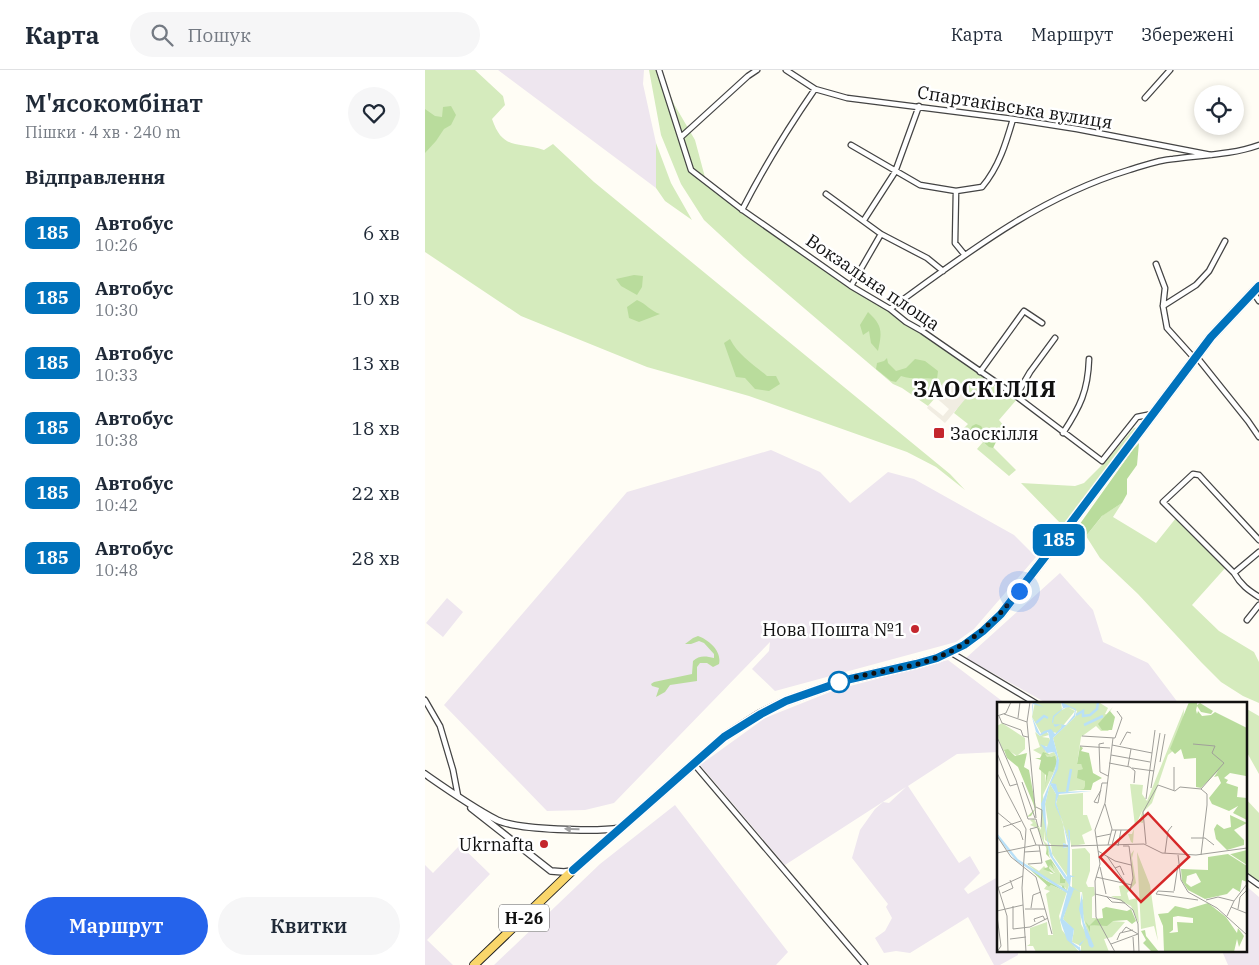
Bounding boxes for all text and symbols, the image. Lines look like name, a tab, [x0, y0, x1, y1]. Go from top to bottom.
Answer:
search box	[130, 12, 480, 57]
text: Карта	[25, 19, 100, 51]
icon: search	[148, 21, 176, 49]
text: Пошук	[188, 23, 251, 47]
text: Карта	[951, 23, 1003, 46]
text: Маршрут	[1031, 23, 1113, 46]
text: Збережені	[1141, 23, 1234, 46]
street label: Спартаківська вулиця	[916, 80, 1114, 134]
map controls	[1194, 85, 1244, 135]
button: locate	[1194, 85, 1244, 135]
text: М'ясокомбінат	[25, 87, 203, 119]
button: heart	[348, 87, 400, 139]
text: Пішки · 4 хв · 240 m	[25, 122, 181, 142]
text: Відправлення	[25, 165, 165, 189]
text: Автобус	[95, 211, 173, 235]
text: 185	[36, 221, 69, 244]
text: 6 хв	[363, 221, 400, 245]
street label: Вокзальна площа	[802, 229, 945, 335]
text: 10:26	[95, 235, 138, 255]
text: Автобус	[95, 276, 173, 300]
text: 185	[36, 286, 69, 309]
text: 10 хв	[351, 286, 400, 310]
text: 10:30	[95, 300, 138, 320]
text: Автобус	[95, 341, 173, 365]
text: 185	[36, 351, 69, 374]
text: 13 хв	[351, 351, 400, 375]
text: 10:33	[95, 365, 138, 385]
district label: ЗАОСКIЛЛЯ	[913, 374, 1057, 403]
text: Автобус	[95, 406, 173, 430]
text: 185	[36, 416, 69, 439]
text: 18 хв	[351, 416, 400, 440]
place label: Заоскiлля	[950, 422, 1039, 445]
marker: Заоскiлля	[932, 426, 946, 440]
text: 10:38	[95, 430, 138, 450]
text: Автобус	[95, 471, 173, 495]
text: 185	[36, 481, 69, 504]
text: 22 хв	[351, 481, 400, 505]
text: 10:42	[95, 495, 138, 515]
line badge: 185	[1030, 524, 1088, 556]
text: 185	[1043, 528, 1075, 551]
text: Автобус	[95, 536, 173, 560]
text: 185	[36, 546, 69, 569]
text: 28 хв	[351, 546, 400, 570]
text: 10:48	[95, 560, 138, 580]
your location	[1007, 579, 1032, 604]
place label: Нова Пошта №1	[762, 618, 905, 641]
marker: Нова Пошта №1	[909, 623, 921, 635]
unlabelled marker	[828, 671, 850, 693]
inset map	[997, 702, 1247, 952]
one-way arrow	[564, 825, 580, 833]
place label: Ukrnafta	[459, 833, 534, 856]
marker: Ukrnafta	[538, 838, 550, 850]
button: Маршрут	[25, 897, 208, 955]
button: Квитки	[218, 897, 400, 955]
road number: Н-26	[499, 904, 549, 931]

